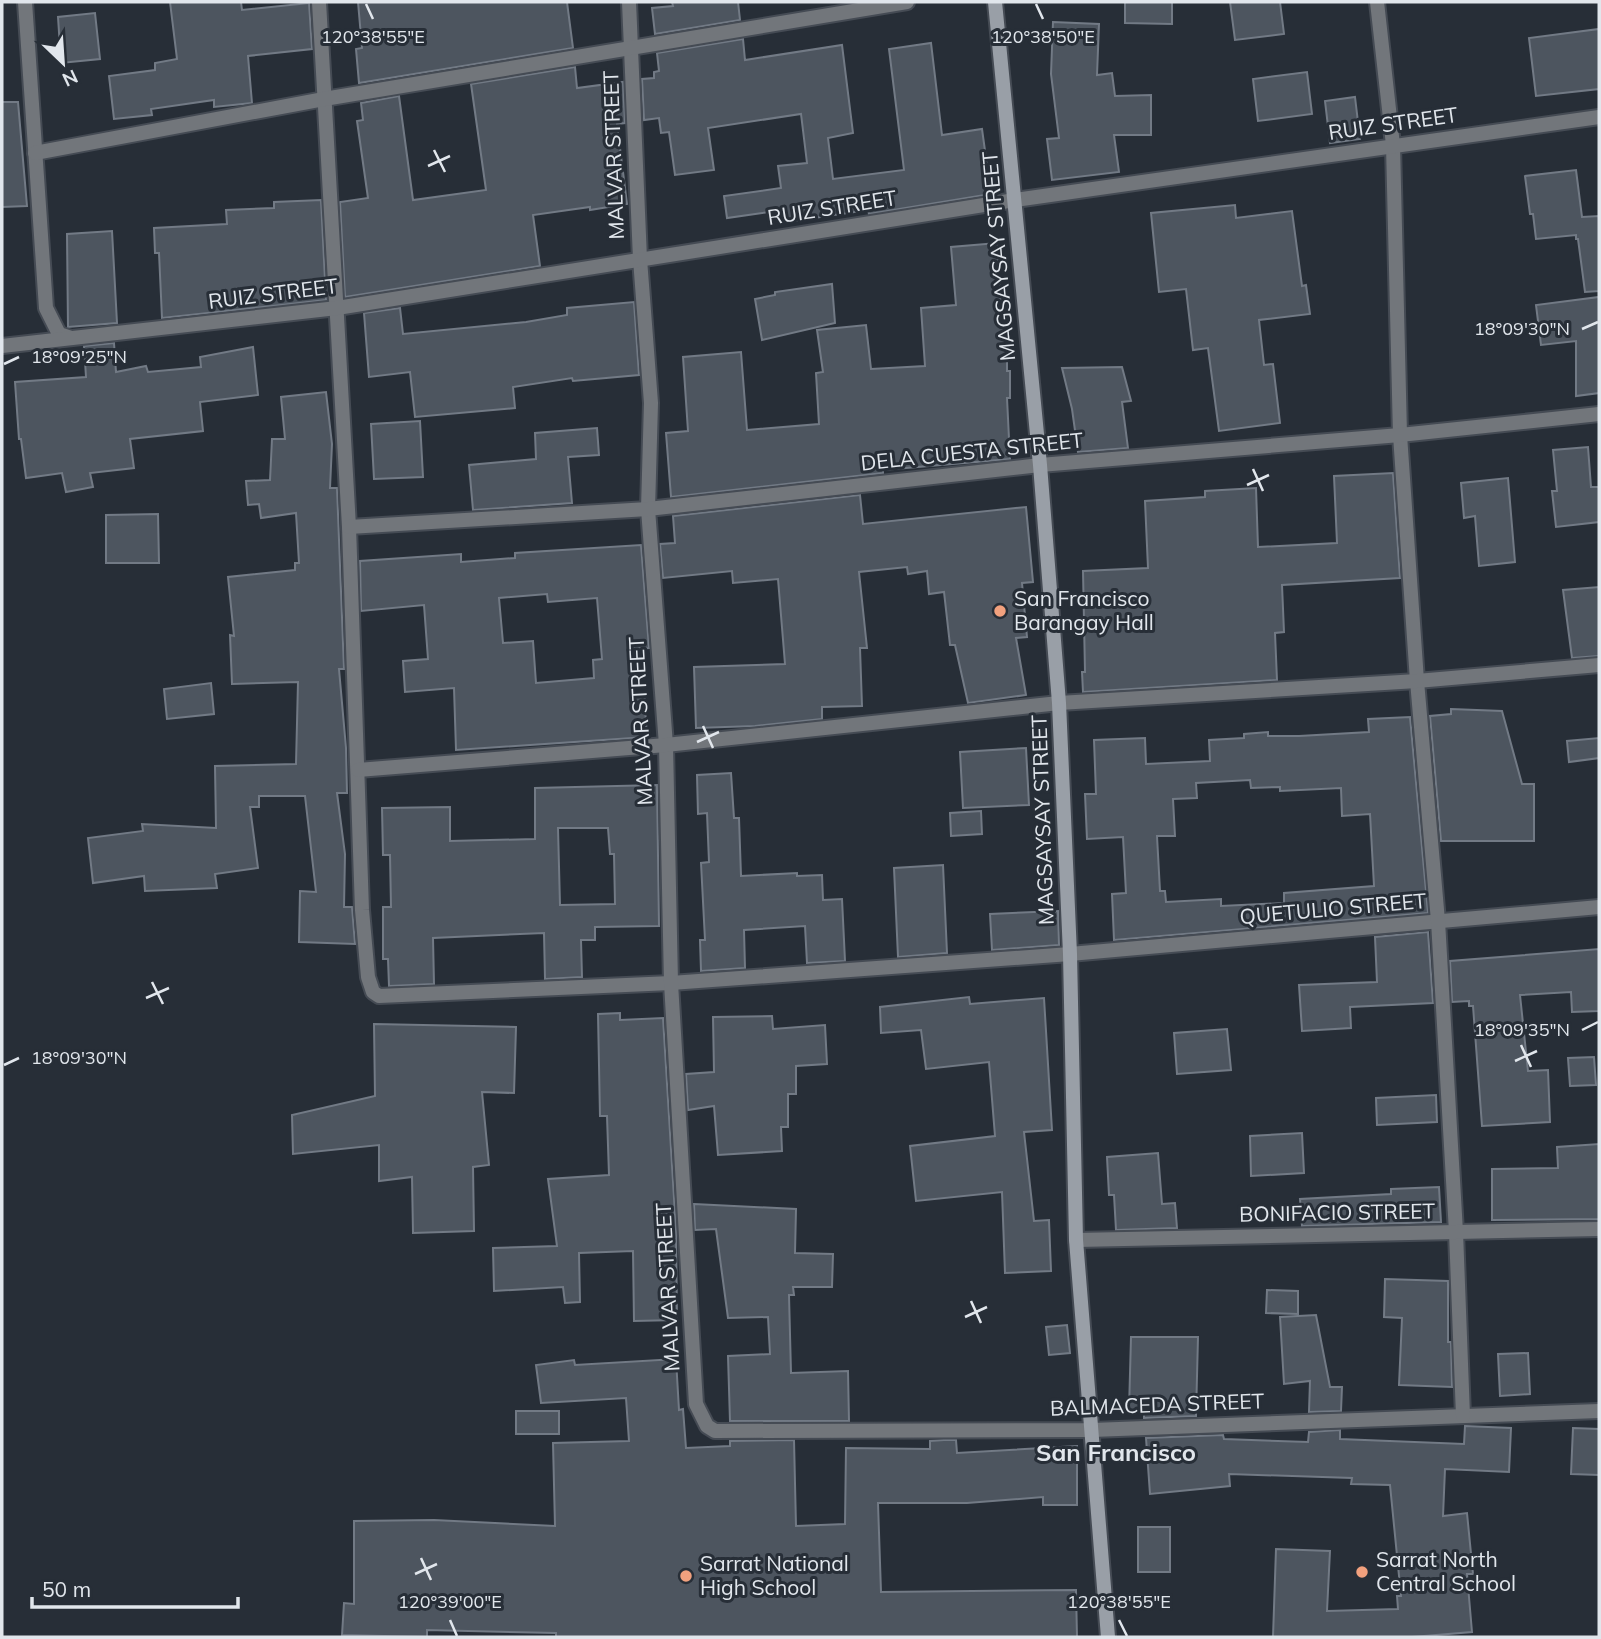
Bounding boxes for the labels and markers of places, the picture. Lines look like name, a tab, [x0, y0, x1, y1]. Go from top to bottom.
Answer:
place label: San Francisco Barangay Hall	[1014, 585, 1154, 635]
marker: San Francisco Barangay Hall	[992, 603, 1008, 619]
place label: Sarrat North Central School	[1376, 1546, 1516, 1596]
place label: Sarrat National High School	[700, 1550, 849, 1600]
marker: Sarrat North Central School	[1354, 1564, 1370, 1580]
marker: Sarrat National High School	[678, 1568, 694, 1584]

